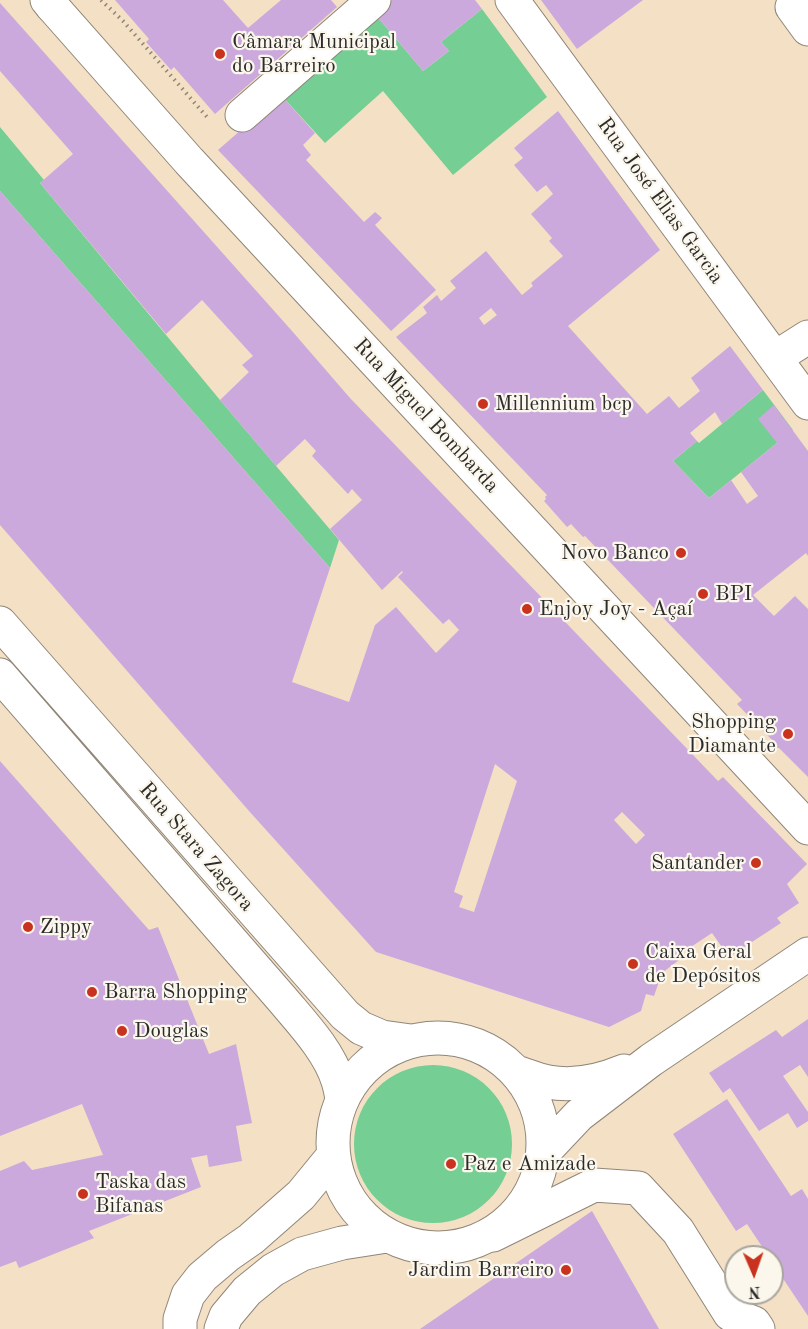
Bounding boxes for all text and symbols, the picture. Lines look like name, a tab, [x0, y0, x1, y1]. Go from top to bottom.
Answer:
place label: Câmara Municipal do Barreiro	[232, 29, 396, 79]
marker: Câmara Municipal do Barreiro	[213, 47, 227, 61]
street label: Rua José Elias Garcia	[591, 113, 729, 289]
street label: Rua Miguel Bombarda	[348, 333, 504, 499]
place label: Millennium bcp	[495, 391, 632, 417]
marker: Millennium bcp	[476, 397, 490, 411]
place label: Novo Banco	[561, 540, 669, 566]
marker: Novo Banco	[674, 546, 688, 560]
place label: BPI	[715, 581, 752, 607]
marker: BPI	[696, 587, 710, 601]
place label: Enjoy Joy - Açaí	[539, 596, 693, 622]
marker: Enjoy Joy - Açaí	[520, 602, 534, 616]
place label: Shopping Diamante	[688, 709, 776, 759]
marker: Shopping Diamante	[781, 727, 795, 741]
street label: Rua Stara Zagora	[133, 777, 259, 917]
place label: Santander	[651, 850, 744, 876]
marker: Santander	[749, 856, 763, 870]
place label: Zippy	[40, 914, 92, 940]
marker: Zippy	[21, 920, 35, 934]
place label: Caixa Geral de Depósitos	[645, 939, 760, 989]
marker: Caixa Geral de Depósitos	[626, 957, 640, 971]
place label: Barra Shopping	[104, 979, 247, 1005]
marker: Barra Shopping	[85, 985, 99, 999]
place label: Douglas	[134, 1018, 209, 1044]
marker: Douglas	[115, 1024, 129, 1038]
place label: Paz e Amizade	[463, 1151, 596, 1177]
marker: Paz e Amizade	[444, 1157, 458, 1171]
place label: Taska das Bifanas	[95, 1169, 186, 1219]
marker: Taska das Bifanas	[76, 1187, 90, 1201]
north arrow	[724, 1245, 784, 1305]
place label: Jardim Barreiro	[408, 1257, 554, 1283]
marker: Jardim Barreiro	[559, 1263, 573, 1277]
text: N	[748, 1283, 761, 1299]

